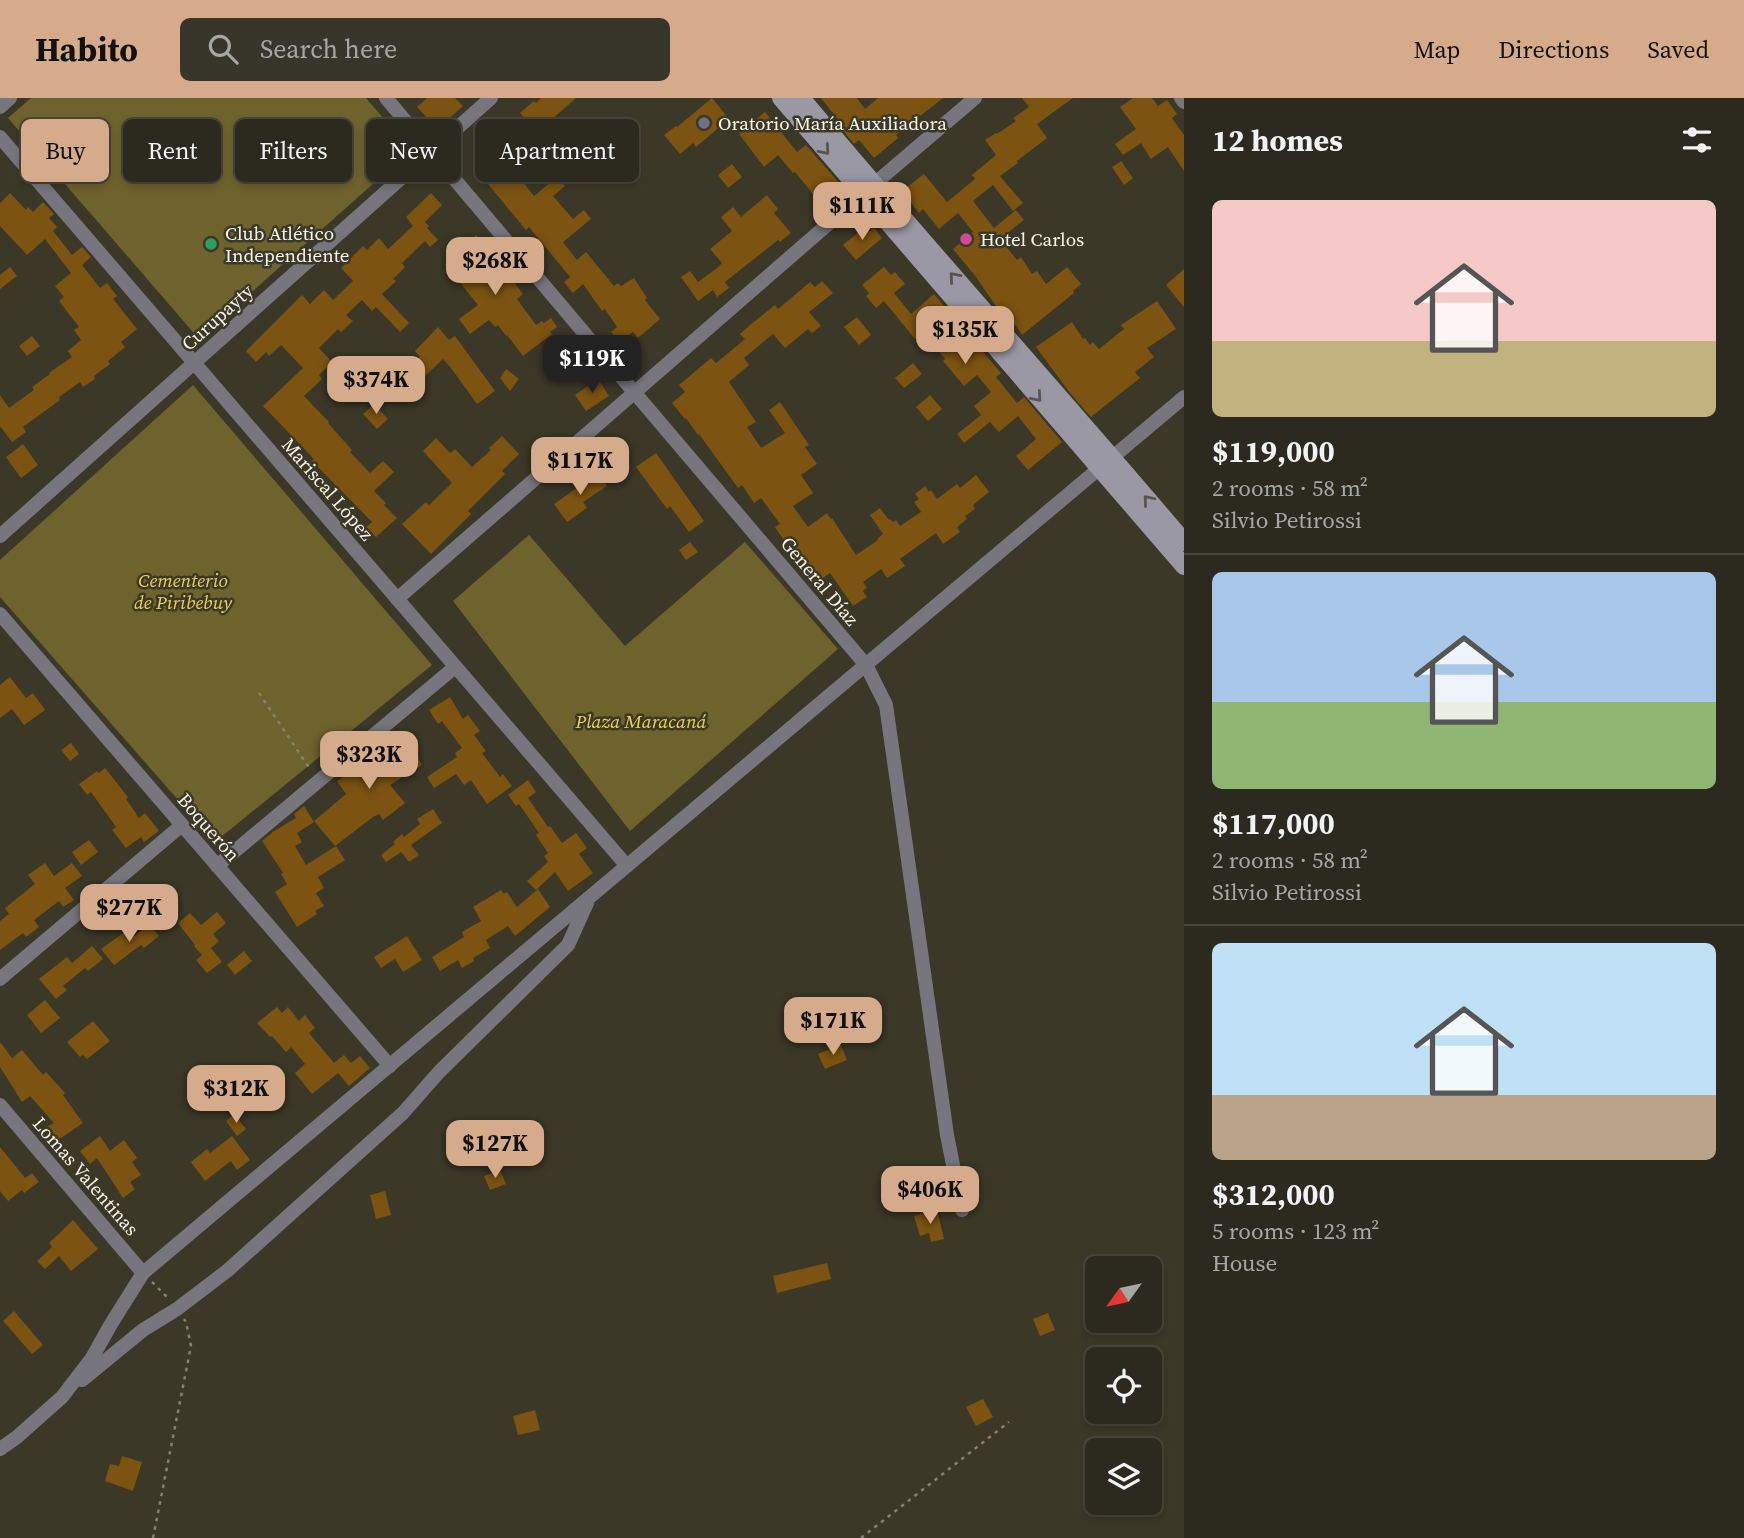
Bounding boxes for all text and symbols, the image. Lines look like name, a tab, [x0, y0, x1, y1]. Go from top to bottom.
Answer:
search box	[180, 18, 670, 81]
text: Habito	[35, 27, 138, 72]
icon: search	[204, 30, 242, 68]
text: Search here	[260, 31, 397, 67]
text: Map	[1413, 33, 1460, 66]
text: Directions	[1498, 33, 1609, 66]
text: Saved	[1647, 33, 1709, 66]
place label: Oratorio María Auxiliadora	[718, 110, 947, 136]
marker: Oratorio María Auxiliadora	[696, 115, 712, 131]
chip: Buy	[21, 119, 109, 182]
chip: Rent	[123, 119, 221, 182]
chip: Filters	[235, 119, 352, 182]
chip: New	[366, 119, 461, 182]
chip: Apartment	[475, 119, 639, 182]
text: 12 homes	[1212, 120, 1343, 161]
icon: filters	[1678, 121, 1716, 159]
one-way arrow	[817, 142, 829, 155]
pin: $111K	[813, 183, 911, 242]
text: $111K	[829, 189, 895, 221]
place label: Club Atlético Independiente	[225, 220, 350, 268]
place label: Hotel Carlos	[980, 226, 1084, 252]
marker: Hotel Carlos	[958, 231, 974, 247]
marker: Club Atlético Independiente	[203, 236, 219, 252]
pin: $268K	[446, 238, 544, 297]
text: $268K	[462, 244, 528, 276]
icon: home	[1401, 245, 1527, 371]
one-way arrow	[950, 272, 962, 285]
street label: Curupayty	[176, 278, 259, 356]
pin: $135K	[916, 306, 1014, 366]
text: $135K	[932, 313, 998, 345]
pin: $119K	[543, 336, 641, 395]
text: $119K	[559, 342, 625, 374]
pin: $374K	[327, 356, 425, 416]
text: $374K	[343, 363, 409, 395]
one-way arrow	[1029, 388, 1041, 401]
text: $119,000	[1212, 431, 1335, 472]
street label: Mariscal López	[276, 432, 380, 546]
pin: $117K	[531, 438, 629, 497]
text: $117K	[547, 444, 613, 476]
text: 2 rooms · 58 m²	[1212, 472, 1368, 504]
one-way arrow	[1144, 495, 1156, 508]
text: Silvio Petirossi	[1212, 504, 1362, 536]
street label: General Díaz	[775, 531, 865, 631]
park label: Cementerio de Piribebuy	[134, 567, 233, 615]
icon: home	[1401, 617, 1527, 743]
park label: Plaza Maracaná	[574, 708, 707, 734]
pin: $323K	[320, 732, 418, 791]
text: $323K	[336, 738, 402, 770]
street label: Boquerón	[172, 787, 246, 867]
text: $117,000	[1212, 803, 1335, 844]
text: 2 rooms · 58 m²	[1212, 844, 1368, 876]
text: Silvio Petirossi	[1212, 876, 1362, 908]
pin: $277K	[80, 884, 178, 944]
text: $277K	[96, 891, 162, 923]
icon: home	[1401, 988, 1527, 1114]
pin: $171K	[784, 998, 882, 1057]
text: $171K	[800, 1004, 866, 1036]
pin: $312K	[187, 1066, 285, 1125]
text: $312K	[203, 1072, 269, 1104]
street label: Lomas Valentinas	[27, 1111, 145, 1241]
pin: $127K	[446, 1121, 544, 1180]
text: $127K	[462, 1127, 528, 1159]
pin: $406K	[881, 1166, 979, 1226]
text: $406K	[897, 1173, 963, 1205]
text: $312,000	[1212, 1174, 1335, 1215]
text: 5 rooms · 123 m²	[1212, 1215, 1379, 1247]
text: House	[1212, 1247, 1277, 1279]
north arrow	[1085, 1256, 1162, 1334]
map controls	[1085, 1256, 1162, 1515]
button: locate	[1085, 1347, 1162, 1424]
button: layers	[1085, 1438, 1162, 1515]

